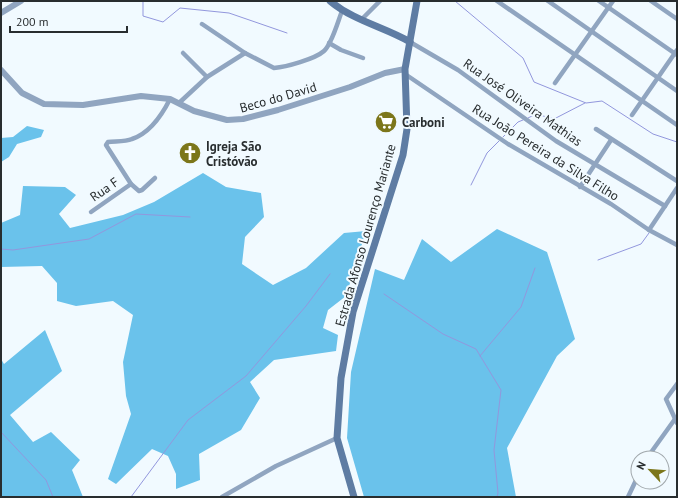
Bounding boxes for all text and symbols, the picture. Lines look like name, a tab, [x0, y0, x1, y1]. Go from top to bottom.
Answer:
scale bar	[10, 8, 127, 34]
text: 200 m	[16, 14, 49, 29]
street label: Rua José Oliveira Mathias	[460, 55, 585, 150]
street label: Beco do David	[238, 78, 319, 117]
street label: Rua João Pereira da Silva Filho	[469, 100, 622, 205]
supermarket icon: Carboni	[373, 109, 399, 135]
place label: Carboni	[402, 114, 445, 131]
place label: Igreja São Cristóvão	[206, 138, 261, 170]
church icon: Igreja São Cristóvão	[177, 140, 203, 166]
street label: Estrada Afonso Lourenço Mariante	[331, 142, 400, 328]
street label: Rua F	[87, 173, 122, 205]
north arrow	[630, 450, 670, 490]
text: N	[633, 459, 649, 472]

